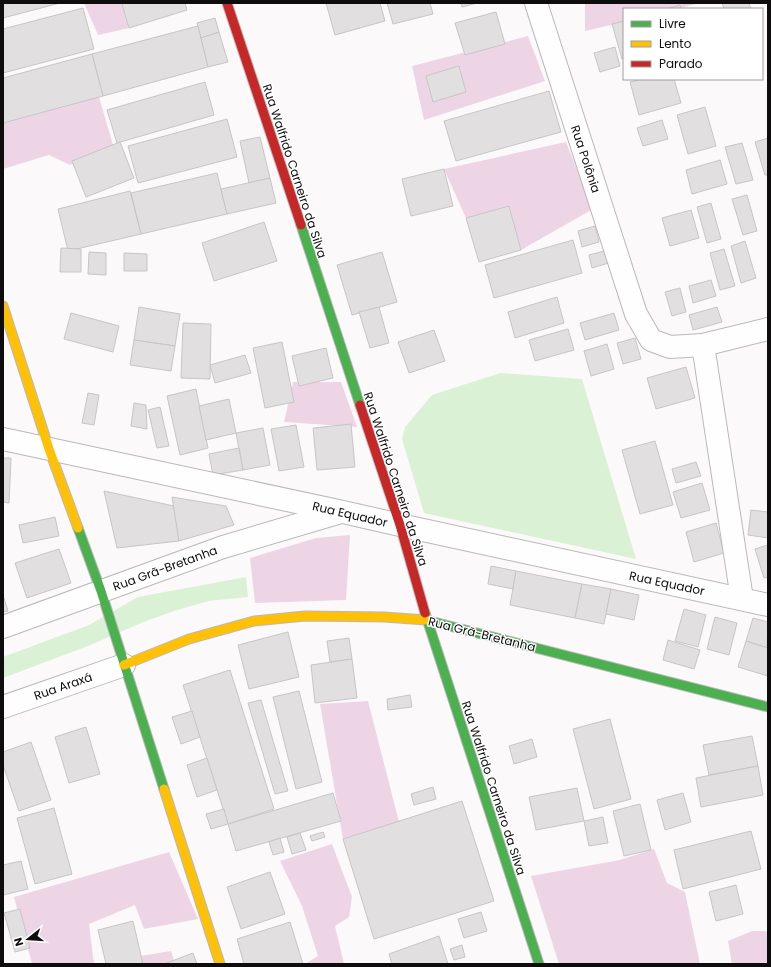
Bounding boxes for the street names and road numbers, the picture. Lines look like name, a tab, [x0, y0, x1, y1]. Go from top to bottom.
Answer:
street label: Rua Walfrido Carneiro da Silva	[259, 82, 331, 260]
street label: Rua Polônia	[567, 123, 605, 195]
street label: Rua Walfrido Carneiro da Silva	[360, 390, 432, 568]
street label: Rua Equador	[311, 497, 390, 531]
street label: Rua Grã-Bretanha	[110, 541, 220, 595]
street label: Rua Equador	[628, 567, 707, 599]
street label: Rua Grã-Bretanha	[427, 612, 537, 656]
street label: Rua Araxá	[31, 668, 95, 704]
street label: Rua Walfrido Carneiro da Silva	[458, 699, 530, 877]

